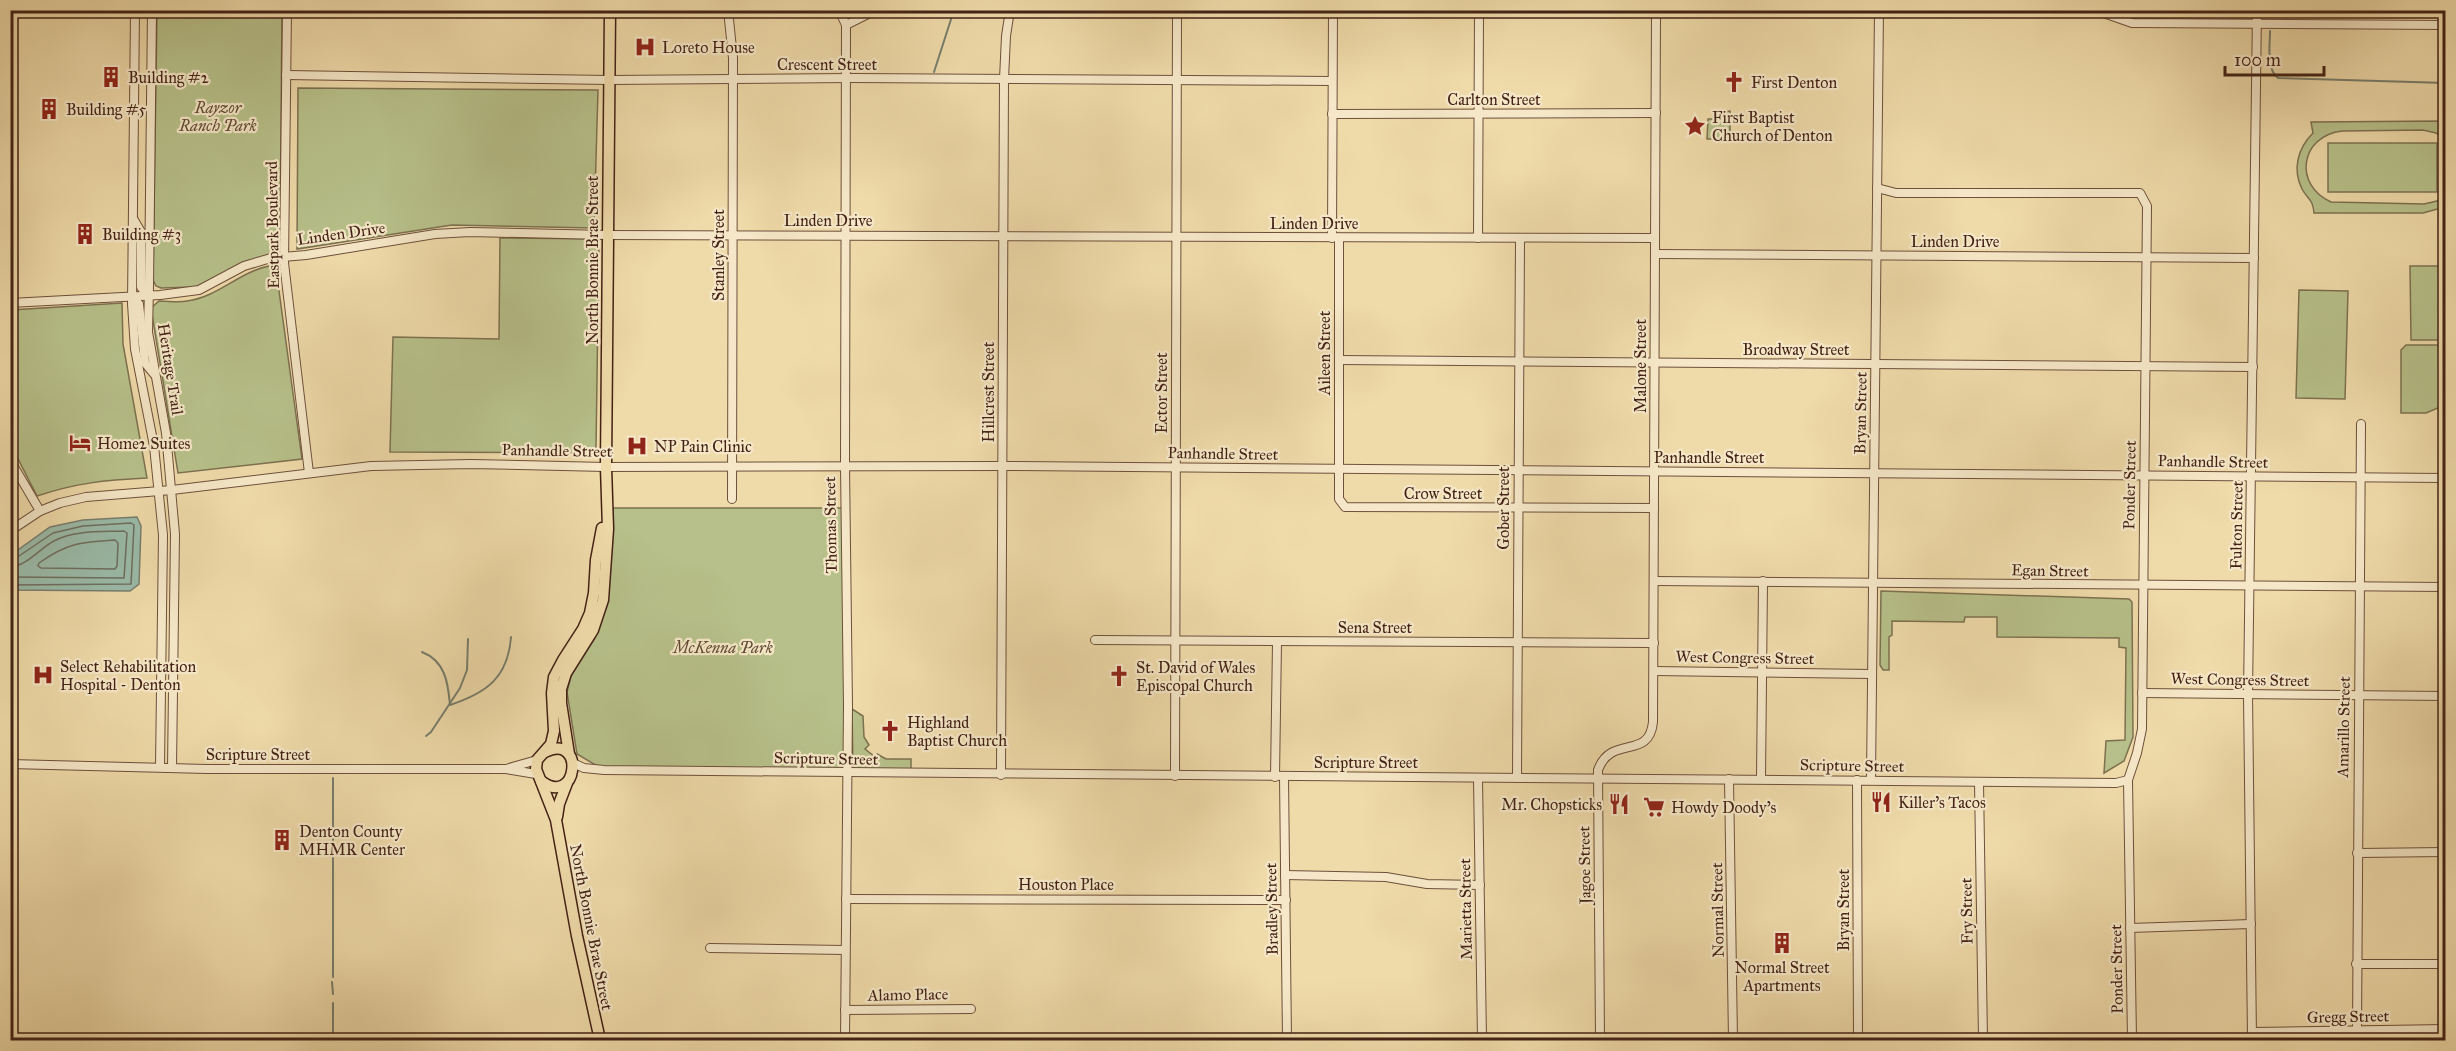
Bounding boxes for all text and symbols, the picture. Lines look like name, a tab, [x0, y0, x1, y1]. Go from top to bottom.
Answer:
hospital icon: Loreto House	[633, 35, 657, 59]
place label: Loreto House	[662, 38, 755, 57]
scale bar	[2225, 39, 2324, 77]
text: 100 m	[2234, 49, 2281, 71]
street label: Crescent Street	[777, 55, 877, 74]
building icon: Building #2	[99, 65, 123, 89]
place label: Building #2	[128, 68, 209, 88]
church icon: First Denton	[1722, 70, 1746, 94]
place label: First Denton	[1751, 73, 1838, 92]
street label: Carlton Street	[1447, 90, 1541, 109]
building icon: Building #5	[37, 97, 61, 121]
park label: Rayzor Ranch Park	[178, 98, 257, 135]
place label: Building #5	[66, 100, 147, 120]
place label: First Baptist Church of Denton	[1712, 108, 1833, 145]
place icon: First Baptist Church of Denton	[1683, 114, 1707, 138]
street label: Eastpark Boulevard	[262, 161, 283, 289]
street label: North Bonnie Brae Street	[583, 175, 602, 345]
street label: Stanley Street	[709, 209, 728, 301]
street label: Linden Drive	[784, 211, 873, 230]
street label: Linden Drive	[1270, 214, 1359, 233]
street label: Linden Drive	[296, 218, 387, 249]
building icon: Building #3	[73, 222, 97, 246]
place label: Building #3	[102, 225, 181, 245]
street label: Linden Drive	[1911, 232, 2000, 251]
street label: Aileen Street	[1315, 310, 1334, 396]
street label: Malone Street	[1631, 319, 1650, 413]
street label: Heritage Trail	[153, 322, 187, 417]
street label: Broadway Street	[1742, 340, 1850, 359]
street label: Hillcrest Street	[979, 341, 998, 442]
street label: Ector Street	[1152, 352, 1171, 434]
street label: Bryan Street	[1850, 371, 1871, 454]
hotel icon: Home2 Suites	[68, 431, 92, 455]
place label: Home2 Suites	[97, 434, 191, 453]
hospital icon: NP Pain Clinic	[625, 434, 649, 458]
place label: NP Pain Clinic	[654, 437, 752, 456]
street label: Panhandle Street	[501, 440, 613, 461]
street label: Ponder Street	[2119, 440, 2140, 530]
street label: Panhandle Street	[1167, 443, 1279, 464]
street label: Panhandle Street	[1654, 448, 1765, 467]
street label: Panhandle Street	[2157, 451, 2269, 472]
street label: Gober Street	[1494, 466, 1513, 550]
street label: Thomas Street	[820, 476, 841, 574]
street label: Fulton Street	[2226, 480, 2247, 570]
street label: Crow Street	[1404, 484, 1483, 503]
street label: Egan Street	[2011, 560, 2089, 582]
street label: Sena Street	[1338, 618, 1413, 637]
park label: McKenna Park	[671, 638, 773, 657]
street label: West Congress Street	[1675, 647, 1815, 669]
place label: Select Rehabilitation Hospital - Denton	[60, 657, 196, 694]
place label: St. David of Wales Episcopal Church	[1136, 658, 1256, 695]
hospital icon: Select Rehabilitation Hospital - Denton	[31, 663, 55, 687]
church icon: St. David of Wales Episcopal Church	[1107, 664, 1131, 688]
street label: West Congress Street	[2170, 669, 2310, 691]
street label: Amarillo Street	[2333, 676, 2354, 779]
place label: Highland Baptist Church	[907, 713, 1007, 750]
church icon: Highland Baptist Church	[878, 719, 902, 743]
street label: Scripture Street	[206, 745, 310, 764]
street label: Scripture Street	[774, 748, 879, 769]
street label: Scripture Street	[1314, 753, 1418, 772]
street label: Scripture Street	[1800, 755, 1905, 776]
restaurant icon: Killer's Tacos	[1869, 790, 1893, 814]
restaurant icon: Mr. Chopsticks	[1607, 792, 1631, 816]
place label: Killer's Tacos	[1898, 793, 1986, 812]
place label: Mr. Chopsticks	[1501, 795, 1602, 814]
supermarket icon: Howdy Doody's	[1642, 795, 1666, 819]
place label: Howdy Doody's	[1671, 798, 1777, 817]
place label: Denton County MHMR Center	[299, 822, 405, 859]
street label: Jagoe Street	[1574, 825, 1596, 906]
building icon: Denton County MHMR Center	[270, 828, 294, 852]
street label: North Bonnie Brae Street	[566, 842, 617, 1012]
street label: Marietta Street	[1455, 858, 1476, 960]
street label: Bradley Street	[1261, 862, 1282, 956]
street label: Normal Street	[1707, 862, 1728, 958]
street label: Bryan Street	[1834, 868, 1853, 951]
street label: Houston Place	[1018, 875, 1114, 894]
street label: Fry Street	[1956, 877, 1977, 945]
street label: Ponder Street	[2106, 924, 2127, 1014]
building icon: Normal Street Apartments	[1770, 931, 1794, 955]
place label: Normal Street Apartments	[1734, 958, 1830, 995]
street label: Alamo Place	[867, 984, 949, 1005]
street label: Gregg Street	[2307, 1006, 2390, 1028]

